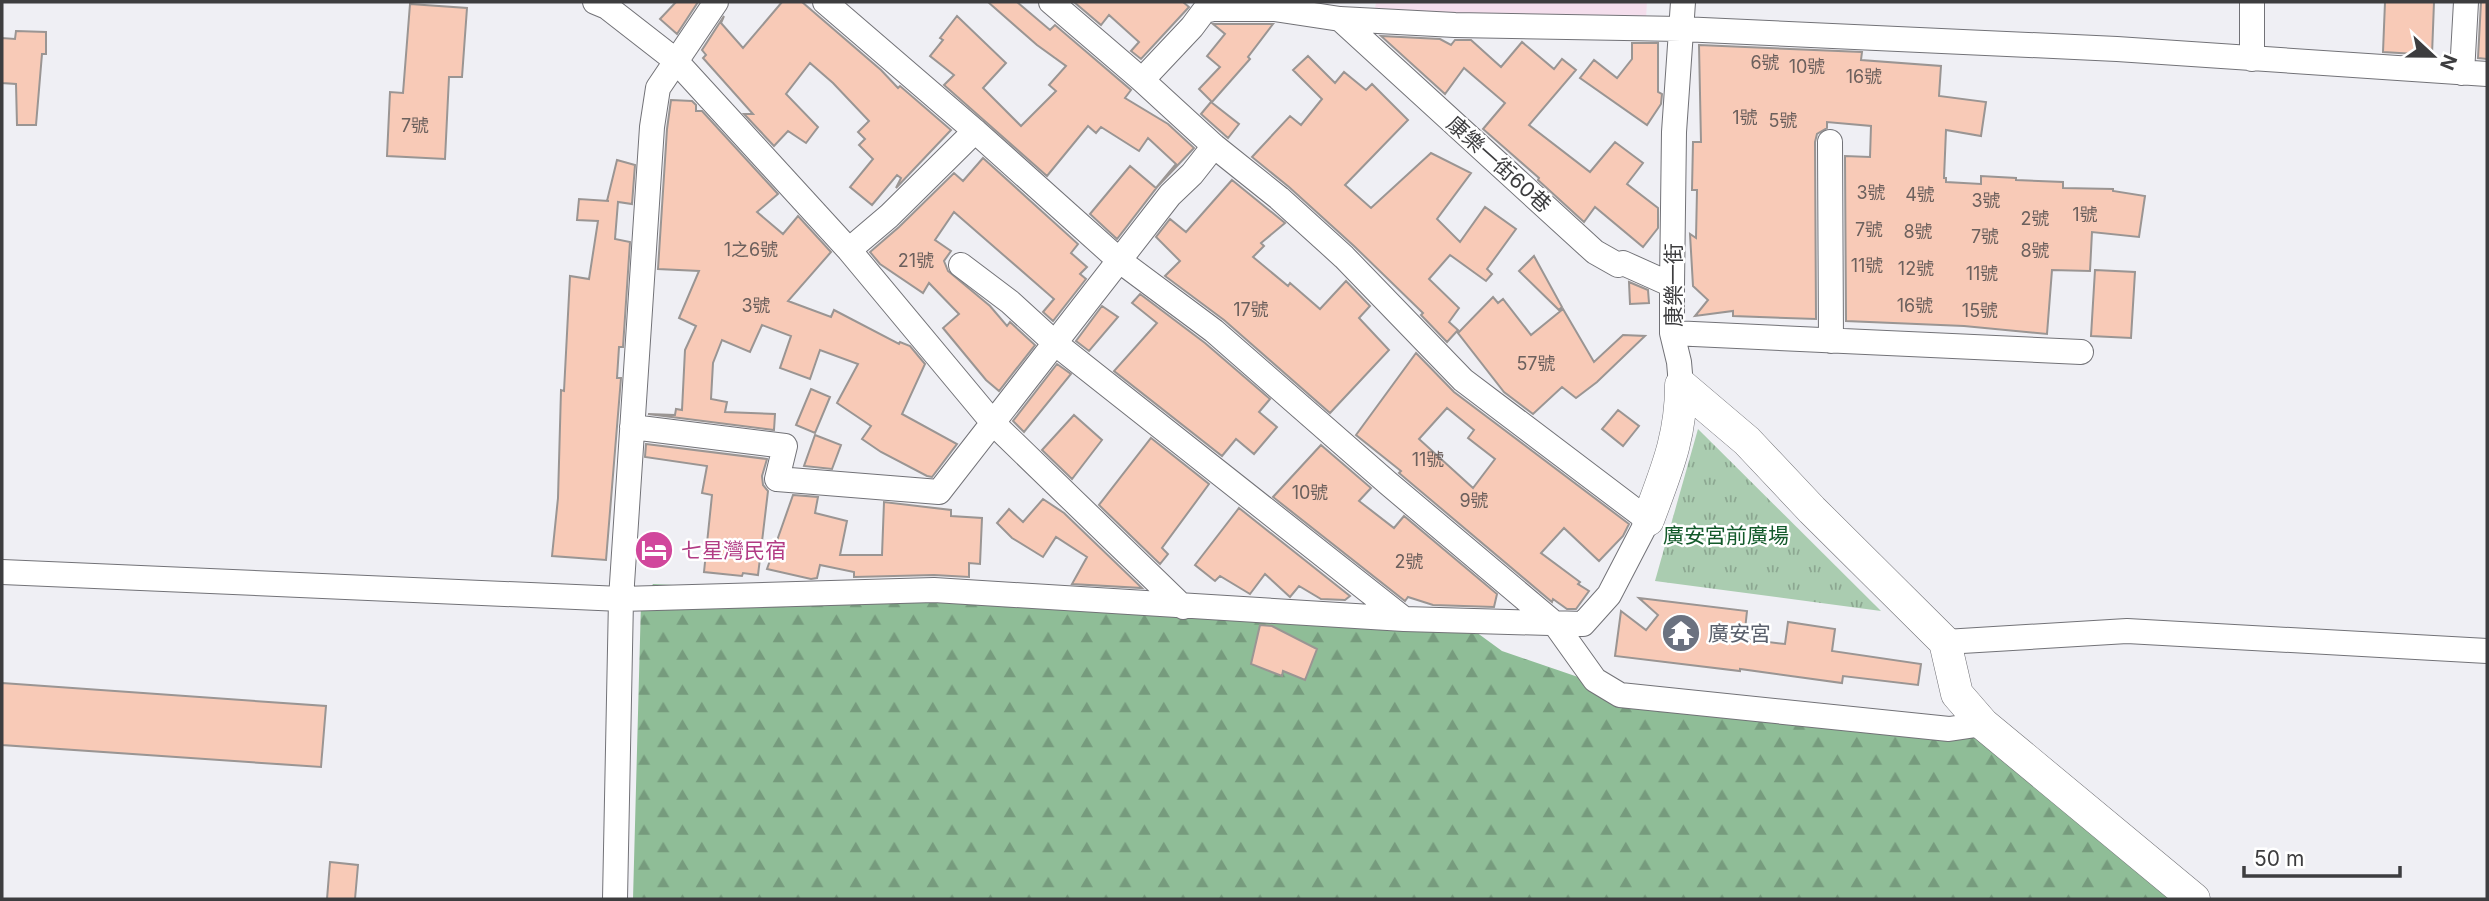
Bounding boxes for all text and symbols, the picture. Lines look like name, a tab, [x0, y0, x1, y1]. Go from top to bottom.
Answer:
north arrow	[2398, 21, 2468, 91]
text: N	[2435, 51, 2462, 73]
house number: 6號	[1750, 52, 1780, 73]
house number: 10號	[1789, 56, 1825, 77]
house number: 16號	[1846, 66, 1882, 87]
house number: 1號	[1732, 107, 1758, 128]
house number: 5號	[1769, 110, 1797, 131]
street label: 康樂一街60巷	[1442, 111, 1556, 217]
house number: 7號	[401, 115, 429, 136]
house number: 3號	[1856, 182, 1886, 203]
house number: 4號	[1905, 184, 1935, 205]
house number: 3號	[1971, 190, 2001, 211]
house number: 1號	[2072, 204, 2098, 225]
house number: 2號	[2021, 208, 2049, 229]
house number: 7號	[1855, 219, 1883, 240]
house number: 8號	[1903, 221, 1933, 242]
house number: 7號	[1971, 226, 1999, 247]
house number: 1之6號	[724, 239, 778, 260]
house number: 8號	[2020, 240, 2050, 261]
street label: 康樂一街	[1661, 243, 1686, 327]
house number: 21號	[898, 250, 934, 271]
house number: 11號	[1851, 255, 1883, 276]
house number: 12號	[1898, 258, 1934, 279]
house number: 11號	[1966, 263, 1998, 284]
house number: 3號	[741, 295, 771, 316]
house number: 16號	[1897, 295, 1933, 316]
house number: 17號	[1233, 299, 1269, 320]
house number: 15號	[1962, 300, 1998, 321]
house number: 57號	[1516, 353, 1556, 374]
house number: 11號	[1412, 449, 1444, 470]
house number: 10號	[1292, 482, 1328, 503]
house number: 9號	[1459, 490, 1489, 511]
park label: 廣安宮前廣場	[1663, 523, 1789, 548]
hotel icon: 七星灣民宿	[633, 529, 675, 571]
place label: 七星灣民宿	[681, 538, 786, 563]
house number: 2號	[1395, 551, 1423, 572]
temple icon: 廣安宮	[1660, 612, 1702, 654]
place label: 廣安宮	[1708, 621, 1771, 646]
scale bar	[2244, 834, 2400, 878]
text: 50 m	[2254, 846, 2304, 871]

